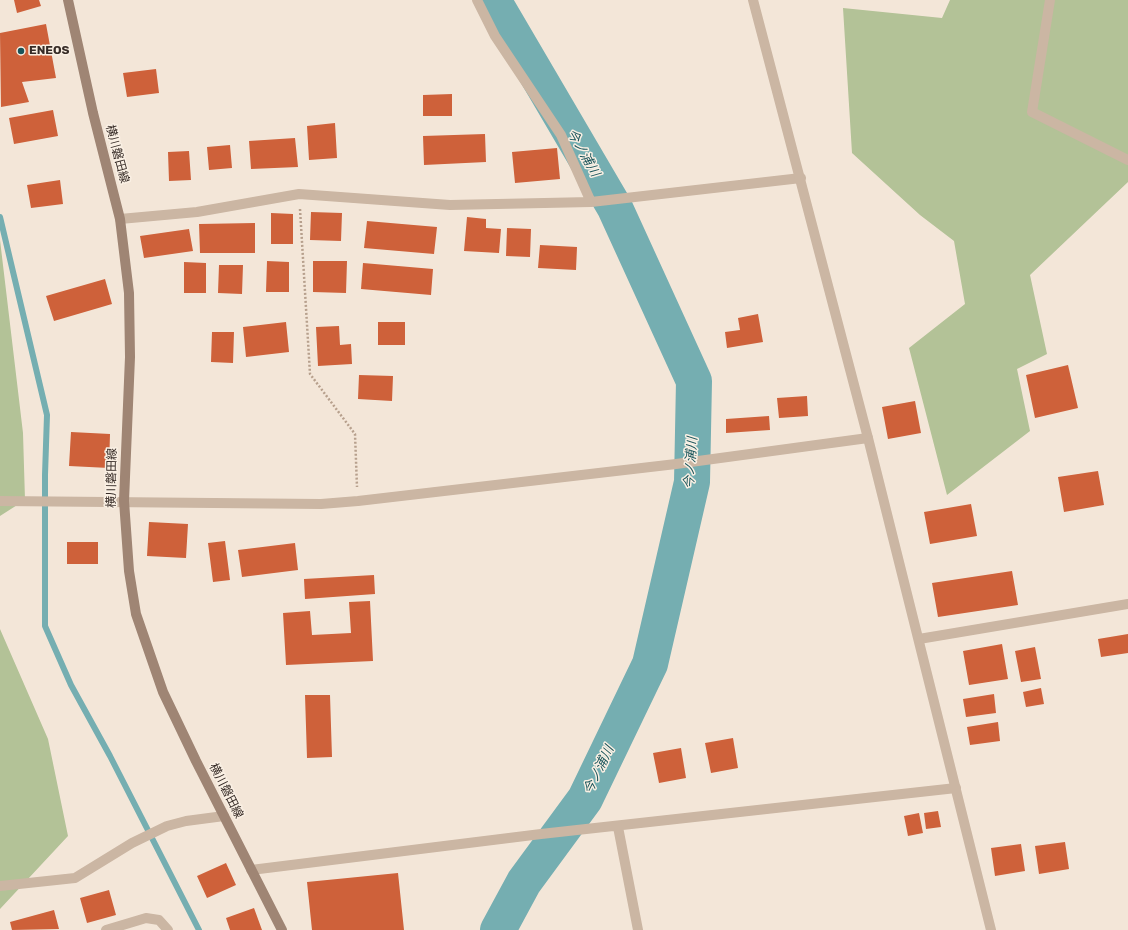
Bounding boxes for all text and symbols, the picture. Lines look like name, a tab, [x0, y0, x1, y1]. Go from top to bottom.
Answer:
place label: ENEOS	[29, 44, 69, 58]
marker: ENEOS	[16, 46, 26, 56]
street label: 横川磐田線	[102, 123, 132, 185]
water label: 今ノ浦川	[563, 127, 603, 179]
water label: 今ノ浦川	[681, 437, 701, 489]
street label: 横川磐田線	[104, 448, 120, 508]
water label: 今ノ浦川	[581, 743, 617, 797]
street label: 横川磐田線	[206, 761, 246, 821]

